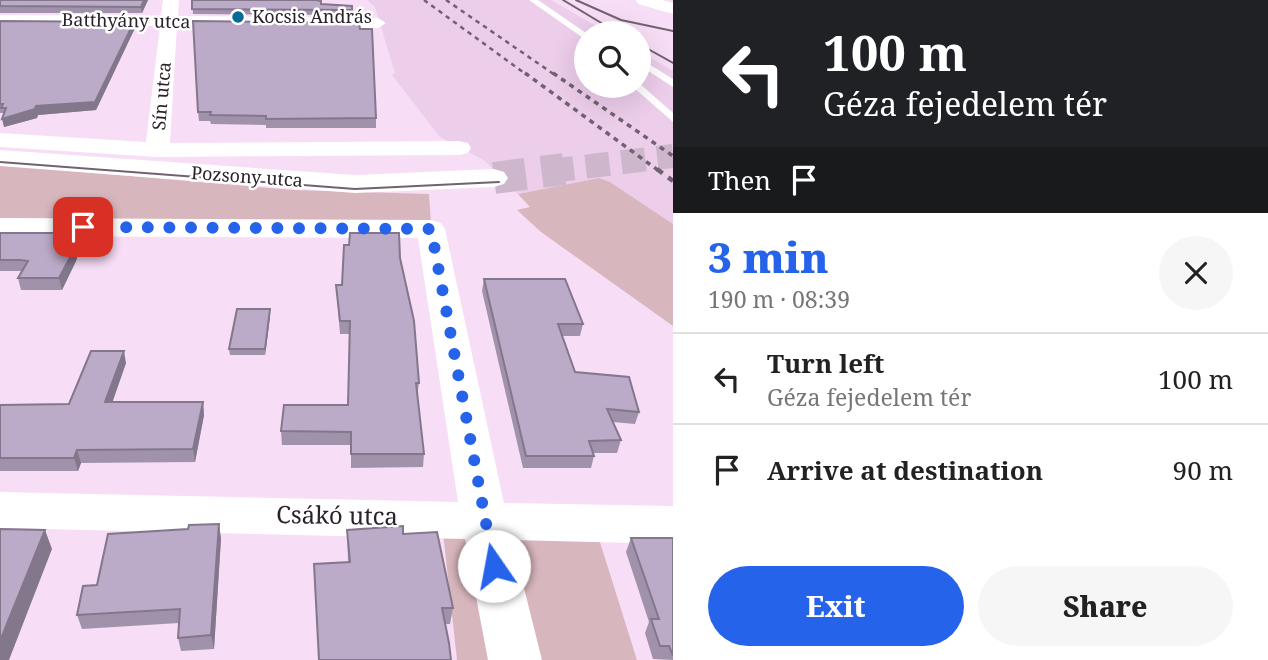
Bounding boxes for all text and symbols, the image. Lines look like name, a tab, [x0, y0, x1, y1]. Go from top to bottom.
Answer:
place label: Kocsis András	[252, 4, 372, 28]
street label: Batthyány utca	[61, 7, 191, 33]
marker: Kocsis András	[230, 9, 246, 25]
text: 100 m	[823, 19, 967, 85]
map controls	[574, 21, 651, 98]
button: search	[574, 21, 651, 98]
icon: left	[708, 28, 799, 119]
street label: Sín utca	[146, 61, 176, 131]
text: Géza fejedelem tér	[823, 82, 1107, 125]
street label: Pozsony utca	[190, 160, 304, 192]
icon: arrive	[785, 161, 823, 199]
text: Then	[708, 162, 771, 198]
pin	[53, 197, 113, 257]
icon: arrive	[64, 208, 102, 246]
text: 3 min	[708, 228, 829, 285]
button: close	[1159, 236, 1233, 310]
text: 190 m · 08:39	[708, 283, 850, 315]
text: Turn left	[767, 345, 884, 381]
icon: left	[708, 360, 746, 398]
text: 100 m	[1158, 361, 1233, 397]
text: Géza fejedelem tér	[767, 381, 971, 413]
icon: arrive	[708, 451, 746, 489]
text: Arrive at destination	[767, 452, 1043, 488]
text: 90 m	[1173, 452, 1233, 488]
street label: Csákó utca	[276, 497, 398, 532]
position arrow	[457, 529, 531, 603]
button: Exit	[708, 566, 964, 646]
button: Share	[978, 566, 1233, 646]

